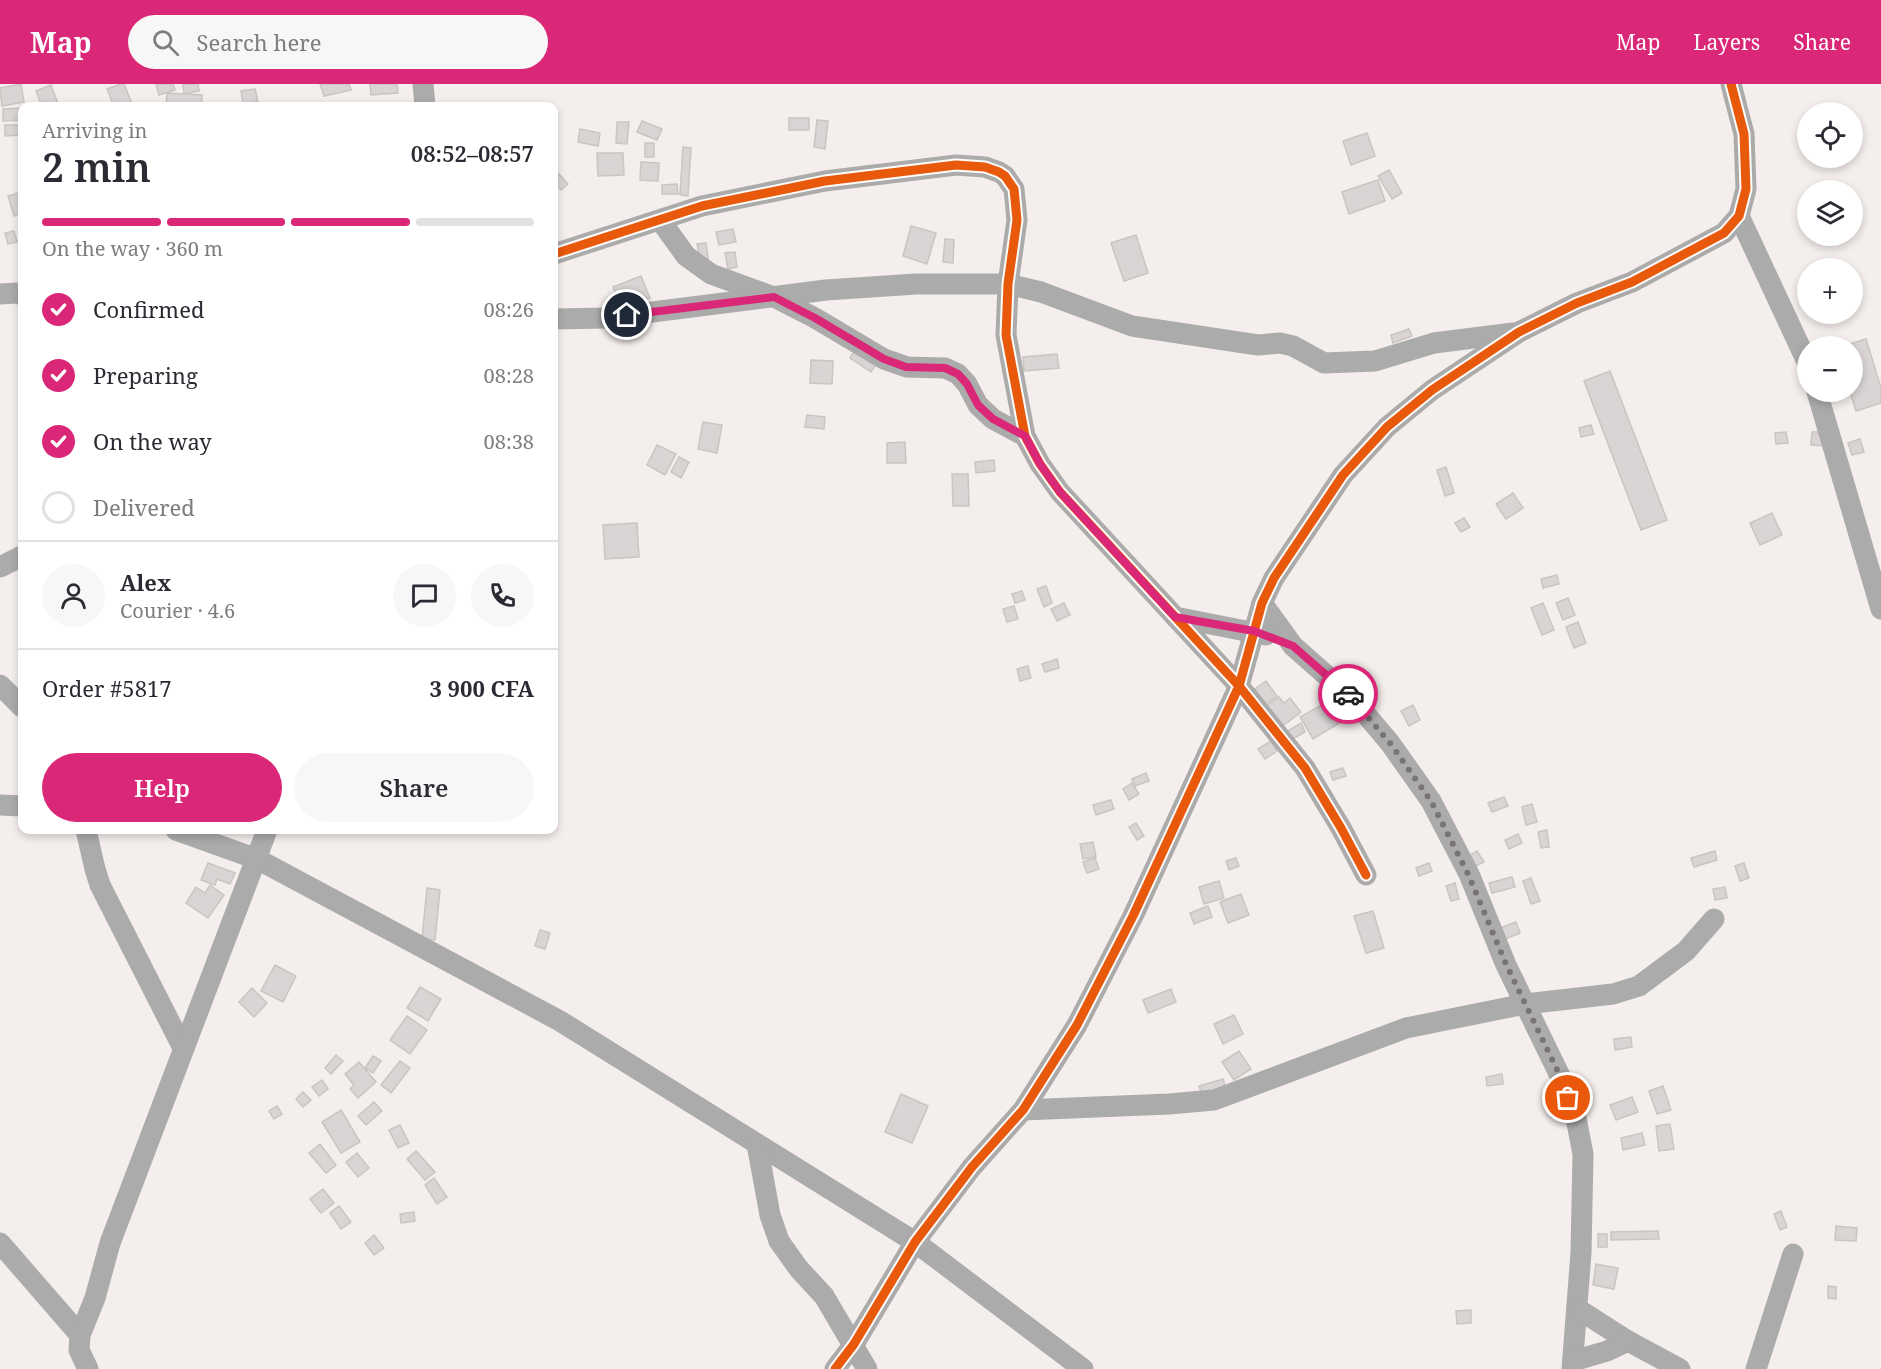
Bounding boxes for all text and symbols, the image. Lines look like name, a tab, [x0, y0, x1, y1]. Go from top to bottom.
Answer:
search box	[128, 15, 548, 69]
text: Map	[30, 23, 92, 61]
icon: search	[149, 26, 182, 59]
text: Search here	[197, 27, 321, 57]
text: Map	[1616, 28, 1660, 56]
text: Layers	[1693, 28, 1760, 56]
text: Share	[1793, 28, 1851, 56]
map controls	[1797, 102, 1863, 402]
button: locate	[1797, 102, 1863, 168]
text: Arriving in	[42, 117, 147, 144]
text: 08:52–08:57	[411, 138, 534, 168]
text: 2 min	[42, 140, 151, 193]
button: layers	[1797, 180, 1863, 246]
text: On the way · 360 m	[42, 235, 223, 262]
button: +	[1797, 258, 1863, 324]
pin	[601, 289, 652, 340]
icon: check	[42, 293, 75, 326]
text: Confirmed	[93, 294, 204, 324]
text: 08:26	[484, 296, 534, 323]
icon: home	[610, 298, 643, 331]
button: −	[1797, 336, 1863, 402]
icon: check	[42, 359, 75, 392]
text: Preparing	[93, 360, 198, 390]
text: 08:28	[484, 362, 534, 389]
icon: check	[42, 425, 75, 458]
text: On the way	[93, 426, 212, 456]
text: 08:38	[484, 428, 534, 455]
text: Delivered	[93, 492, 195, 522]
button: person	[42, 564, 105, 627]
button: chat	[393, 564, 456, 627]
button: phone	[471, 564, 534, 627]
text: Alex	[120, 567, 171, 597]
text: Courier · 4.6	[120, 597, 235, 624]
courier	[1318, 664, 1378, 724]
text: Order #5817	[42, 673, 172, 703]
text: 3 900 CFA	[429, 673, 534, 703]
icon: car	[1332, 678, 1365, 711]
button: Help	[42, 753, 282, 822]
button: Share	[294, 753, 534, 822]
pin	[1542, 1072, 1593, 1123]
icon: bag	[1551, 1081, 1584, 1114]

